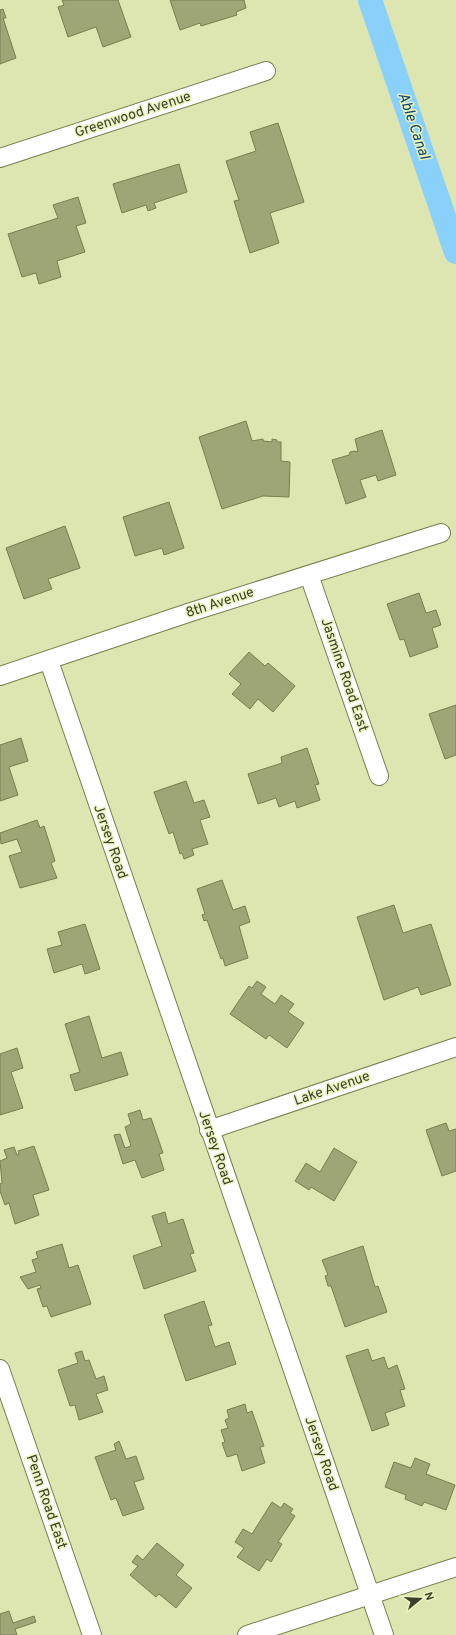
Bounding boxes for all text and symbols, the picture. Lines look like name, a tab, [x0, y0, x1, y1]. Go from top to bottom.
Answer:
street label: Greenwood Avenue	[73, 88, 193, 142]
water label: Able Canal	[393, 90, 434, 163]
street label: 8th Avenue	[184, 584, 256, 622]
street label: Jasmine Road East	[317, 616, 371, 734]
street label: Jersey Road	[89, 803, 131, 881]
street label: Lake Avenue	[292, 1068, 372, 1110]
street label: Jersey Road	[194, 1109, 236, 1187]
street label: Jersey Road	[300, 1415, 342, 1493]
street label: Penn Road East	[22, 1452, 70, 1552]
north arrow	[400, 1579, 440, 1619]
text: N	[421, 1590, 436, 1602]

